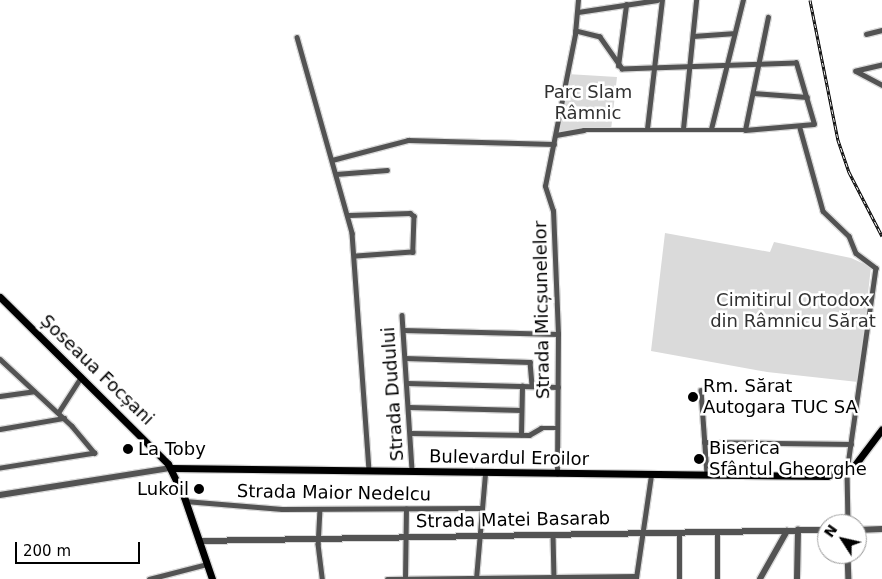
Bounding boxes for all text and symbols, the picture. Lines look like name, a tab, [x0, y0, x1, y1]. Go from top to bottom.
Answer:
park label: Parc Slam Râmnic	[544, 82, 632, 125]
street label: Strada Micșunelelor	[530, 221, 554, 399]
park label: Cimitirul Ortodox din Râmnicu Sărat	[710, 290, 876, 332]
street label: Șoseaua Focșani	[36, 310, 158, 430]
street label: Strada Dudului	[378, 326, 408, 462]
place label: Rm. Sărat Autogara TUC SA	[703, 376, 858, 418]
marker: Rm. Sărat Autogara TUC SA	[687, 391, 699, 403]
place label: La Toby	[138, 438, 206, 460]
place label: Biserica Sfântul Gheorghe	[709, 438, 867, 480]
marker: La Toby	[122, 443, 134, 455]
street label: Bulevardul Eroilor	[429, 446, 589, 470]
marker: Biserica Sfântul Gheorghe	[693, 453, 705, 465]
place label: Lukoil	[137, 478, 189, 500]
street label: Strada Maior Nedelcu	[237, 481, 431, 505]
marker: Lukoil	[193, 483, 205, 495]
street label: Strada Matei Basarab	[416, 508, 610, 532]
north arrow	[817, 514, 867, 564]
text: N	[821, 522, 840, 540]
scale bar	[18, 532, 142, 564]
text: 200 m	[23, 542, 71, 560]

